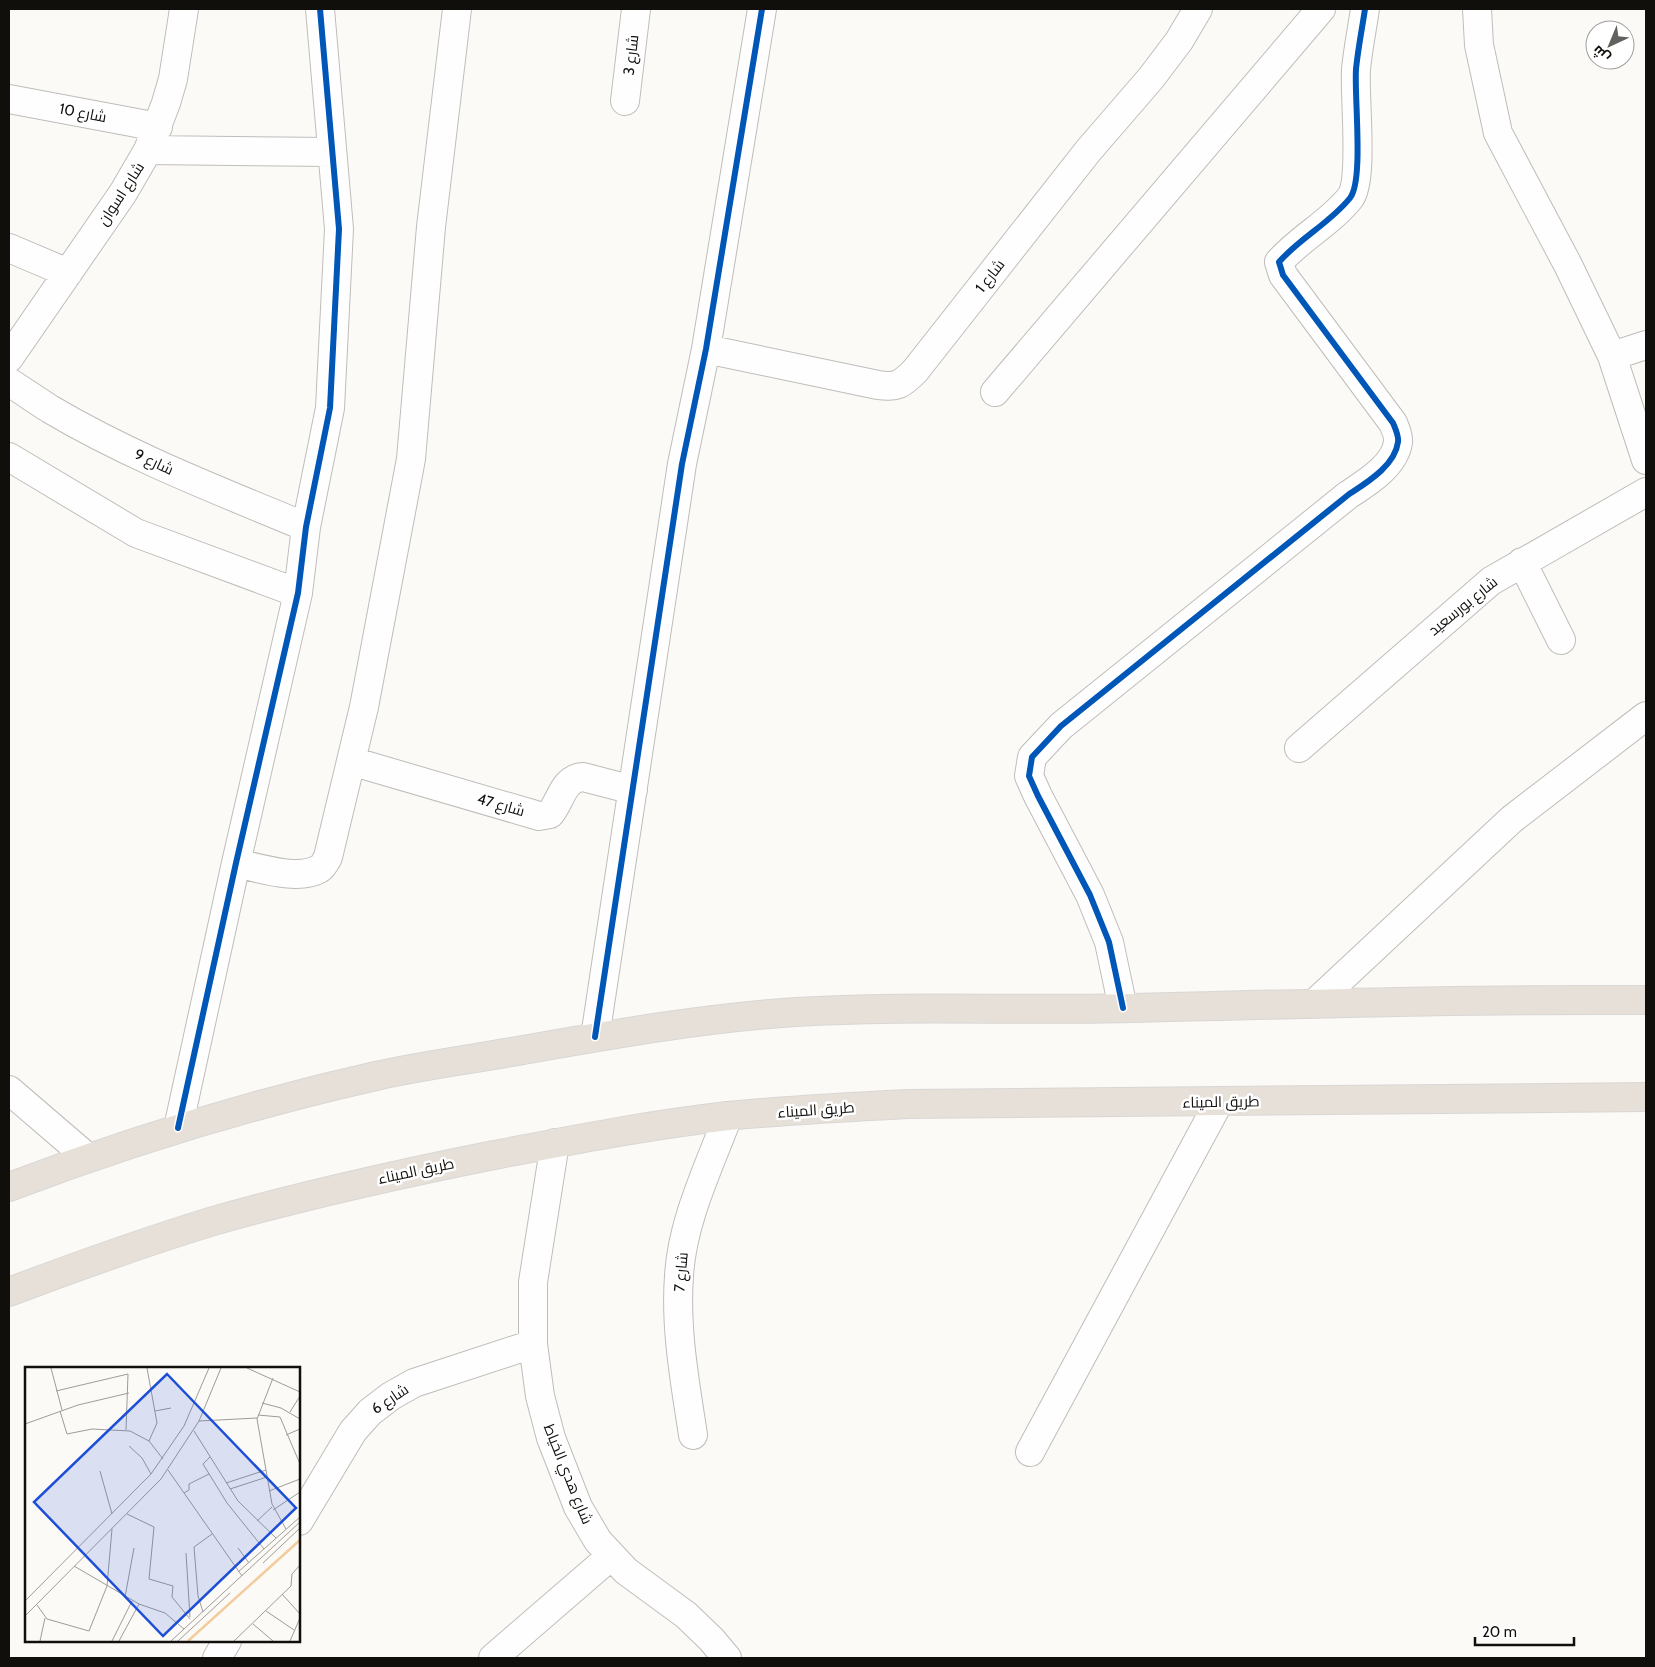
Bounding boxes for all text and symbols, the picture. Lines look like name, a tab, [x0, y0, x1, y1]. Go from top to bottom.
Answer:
north arrow	[1585, 20, 1635, 70]
street label: شارع 3	[620, 34, 644, 76]
text: ش	[1588, 42, 1614, 67]
street label: شارع 10	[57, 100, 108, 128]
street label: شارع اسوان	[94, 159, 150, 230]
street label: شارع 1	[971, 256, 1010, 297]
street label: شارع 9	[131, 445, 176, 481]
street label: شارع بورسعيد	[1425, 573, 1502, 641]
street label: شارع 47	[475, 790, 527, 822]
street label: طريق الميناء	[1182, 1092, 1260, 1113]
street label: طريق الميناء	[777, 1098, 855, 1123]
street label: طريق الميناء	[376, 1154, 456, 1189]
street label: شارع 7	[670, 1251, 694, 1293]
inset map	[25, 1367, 300, 1642]
street label: شارع 6	[368, 1380, 413, 1420]
street label: شارع هدي الخياط	[537, 1421, 596, 1528]
scale bar	[1475, 1614, 1574, 1646]
text: 20 m	[1482, 1623, 1517, 1641]

